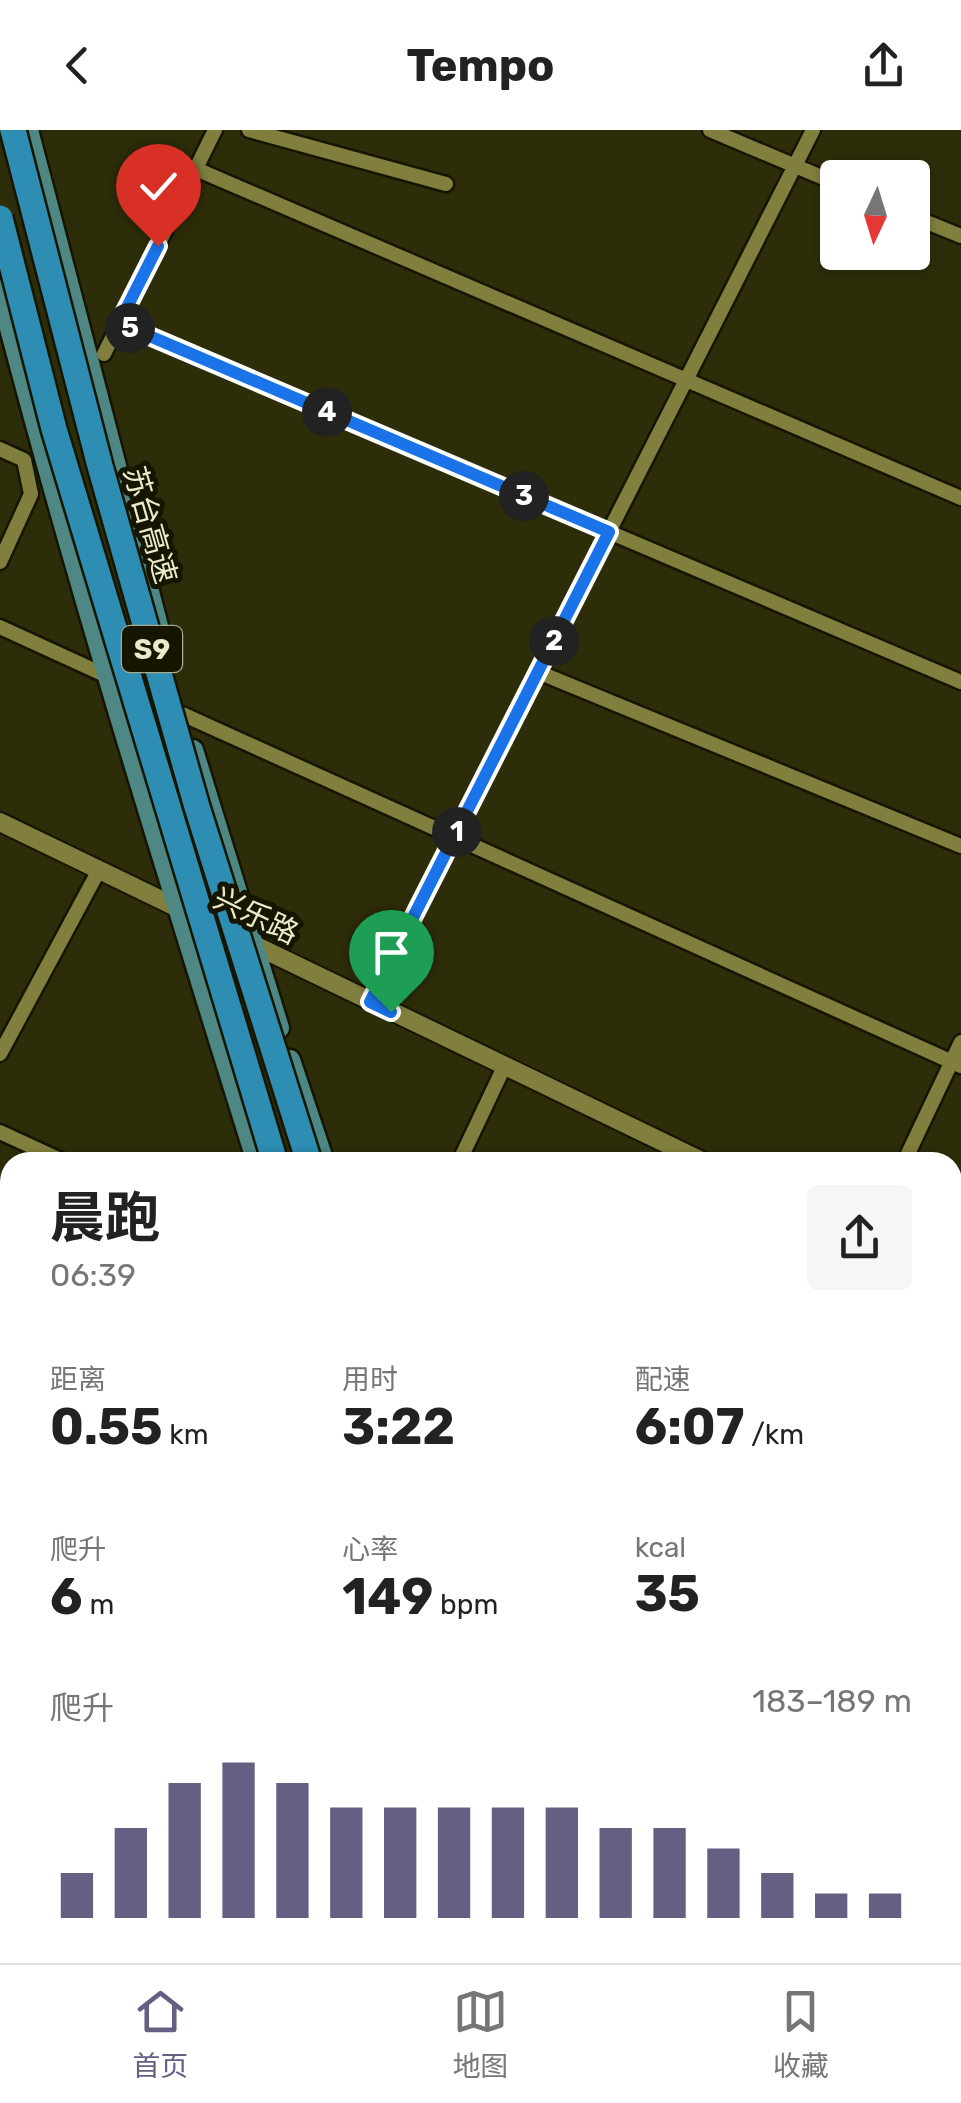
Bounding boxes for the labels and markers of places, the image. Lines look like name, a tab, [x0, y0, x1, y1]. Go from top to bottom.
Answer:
pin	[116, 144, 201, 247]
pin: 5	[105, 303, 155, 353]
pin: 4	[302, 387, 352, 437]
pin: 3	[499, 471, 549, 521]
pin: 2	[529, 616, 579, 666]
pin: 1	[432, 807, 482, 857]
pin	[349, 910, 434, 1013]

